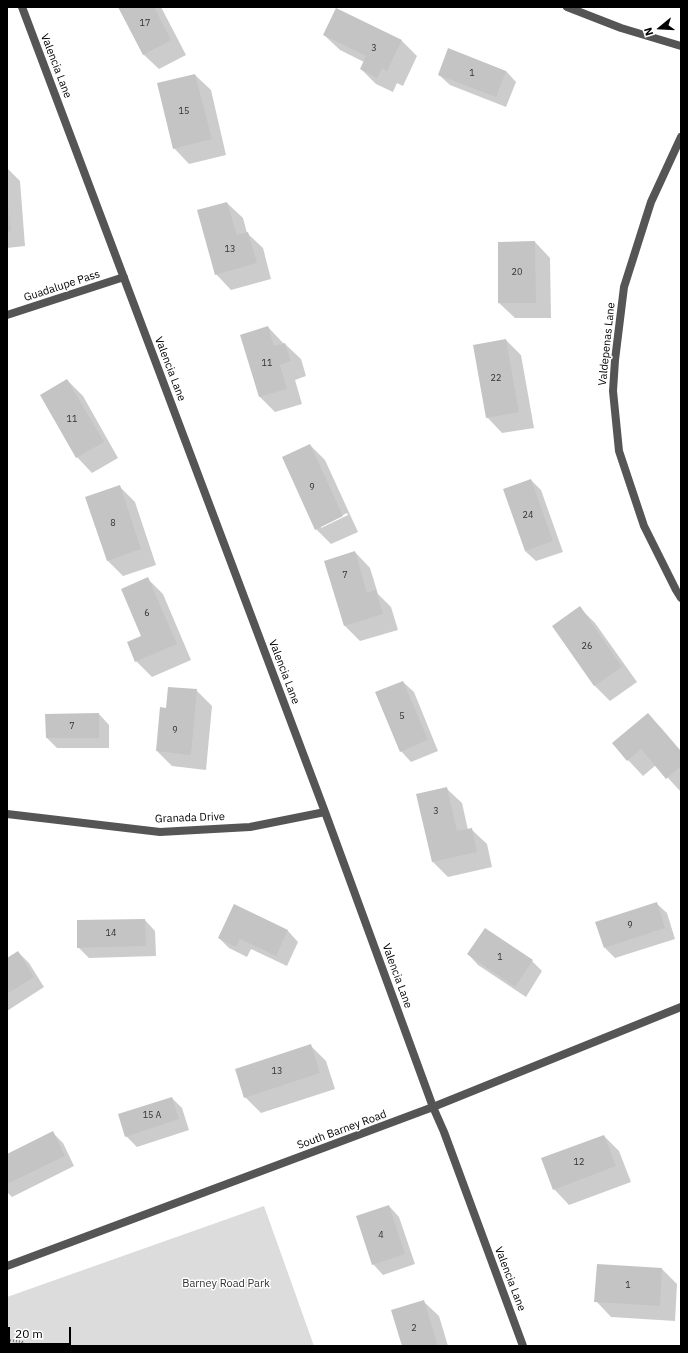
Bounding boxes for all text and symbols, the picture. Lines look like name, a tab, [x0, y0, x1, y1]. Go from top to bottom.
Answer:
north arrow	[640, 8, 680, 48]
house number: 17	[140, 18, 150, 28]
text: N	[641, 26, 656, 38]
street label: Valencia Lane	[38, 32, 74, 100]
house number: 3	[371, 43, 377, 53]
house number: 1	[469, 68, 475, 78]
house number: 15	[179, 106, 189, 116]
house number: 13	[225, 244, 235, 254]
street label: Guadalupe Pass	[22, 267, 102, 305]
house number: 20	[512, 267, 522, 277]
street label: Valdepenas Lane	[596, 302, 618, 386]
street label: Valencia Lane	[152, 335, 188, 403]
house number: 11	[262, 358, 272, 368]
house number: 22	[491, 373, 501, 383]
house number: 11	[67, 414, 77, 424]
house number: 9	[309, 482, 315, 492]
house number: 24	[523, 510, 533, 520]
house number: 8	[110, 518, 116, 528]
house number: 7	[342, 570, 348, 580]
house number: 6	[144, 608, 150, 618]
street label: Valencia Lane	[266, 638, 302, 706]
house number: 26	[582, 641, 592, 651]
house number: 5	[399, 711, 405, 721]
house number: 7	[69, 721, 75, 731]
house number: 9	[172, 725, 178, 735]
house number: 3	[433, 806, 439, 816]
street label: Granada Drive	[155, 810, 225, 826]
house number: 9	[627, 920, 633, 930]
house number: 14	[106, 928, 116, 938]
street label: Valencia Lane	[379, 942, 415, 1010]
house number: 1	[497, 952, 503, 962]
house number: 13	[272, 1066, 282, 1076]
street label: South Barney Road	[295, 1108, 389, 1152]
house number: 15 A	[143, 1110, 161, 1120]
house number: 12	[574, 1157, 584, 1167]
house number: 4	[378, 1230, 384, 1240]
street label: Valencia Lane	[492, 1245, 528, 1313]
park label: Barney Road Park	[182, 1277, 270, 1291]
house number: 1	[625, 1280, 631, 1290]
scale bar	[10, 1319, 73, 1345]
house number: 2	[411, 1323, 417, 1333]
text: 20 m	[15, 1326, 43, 1341]

